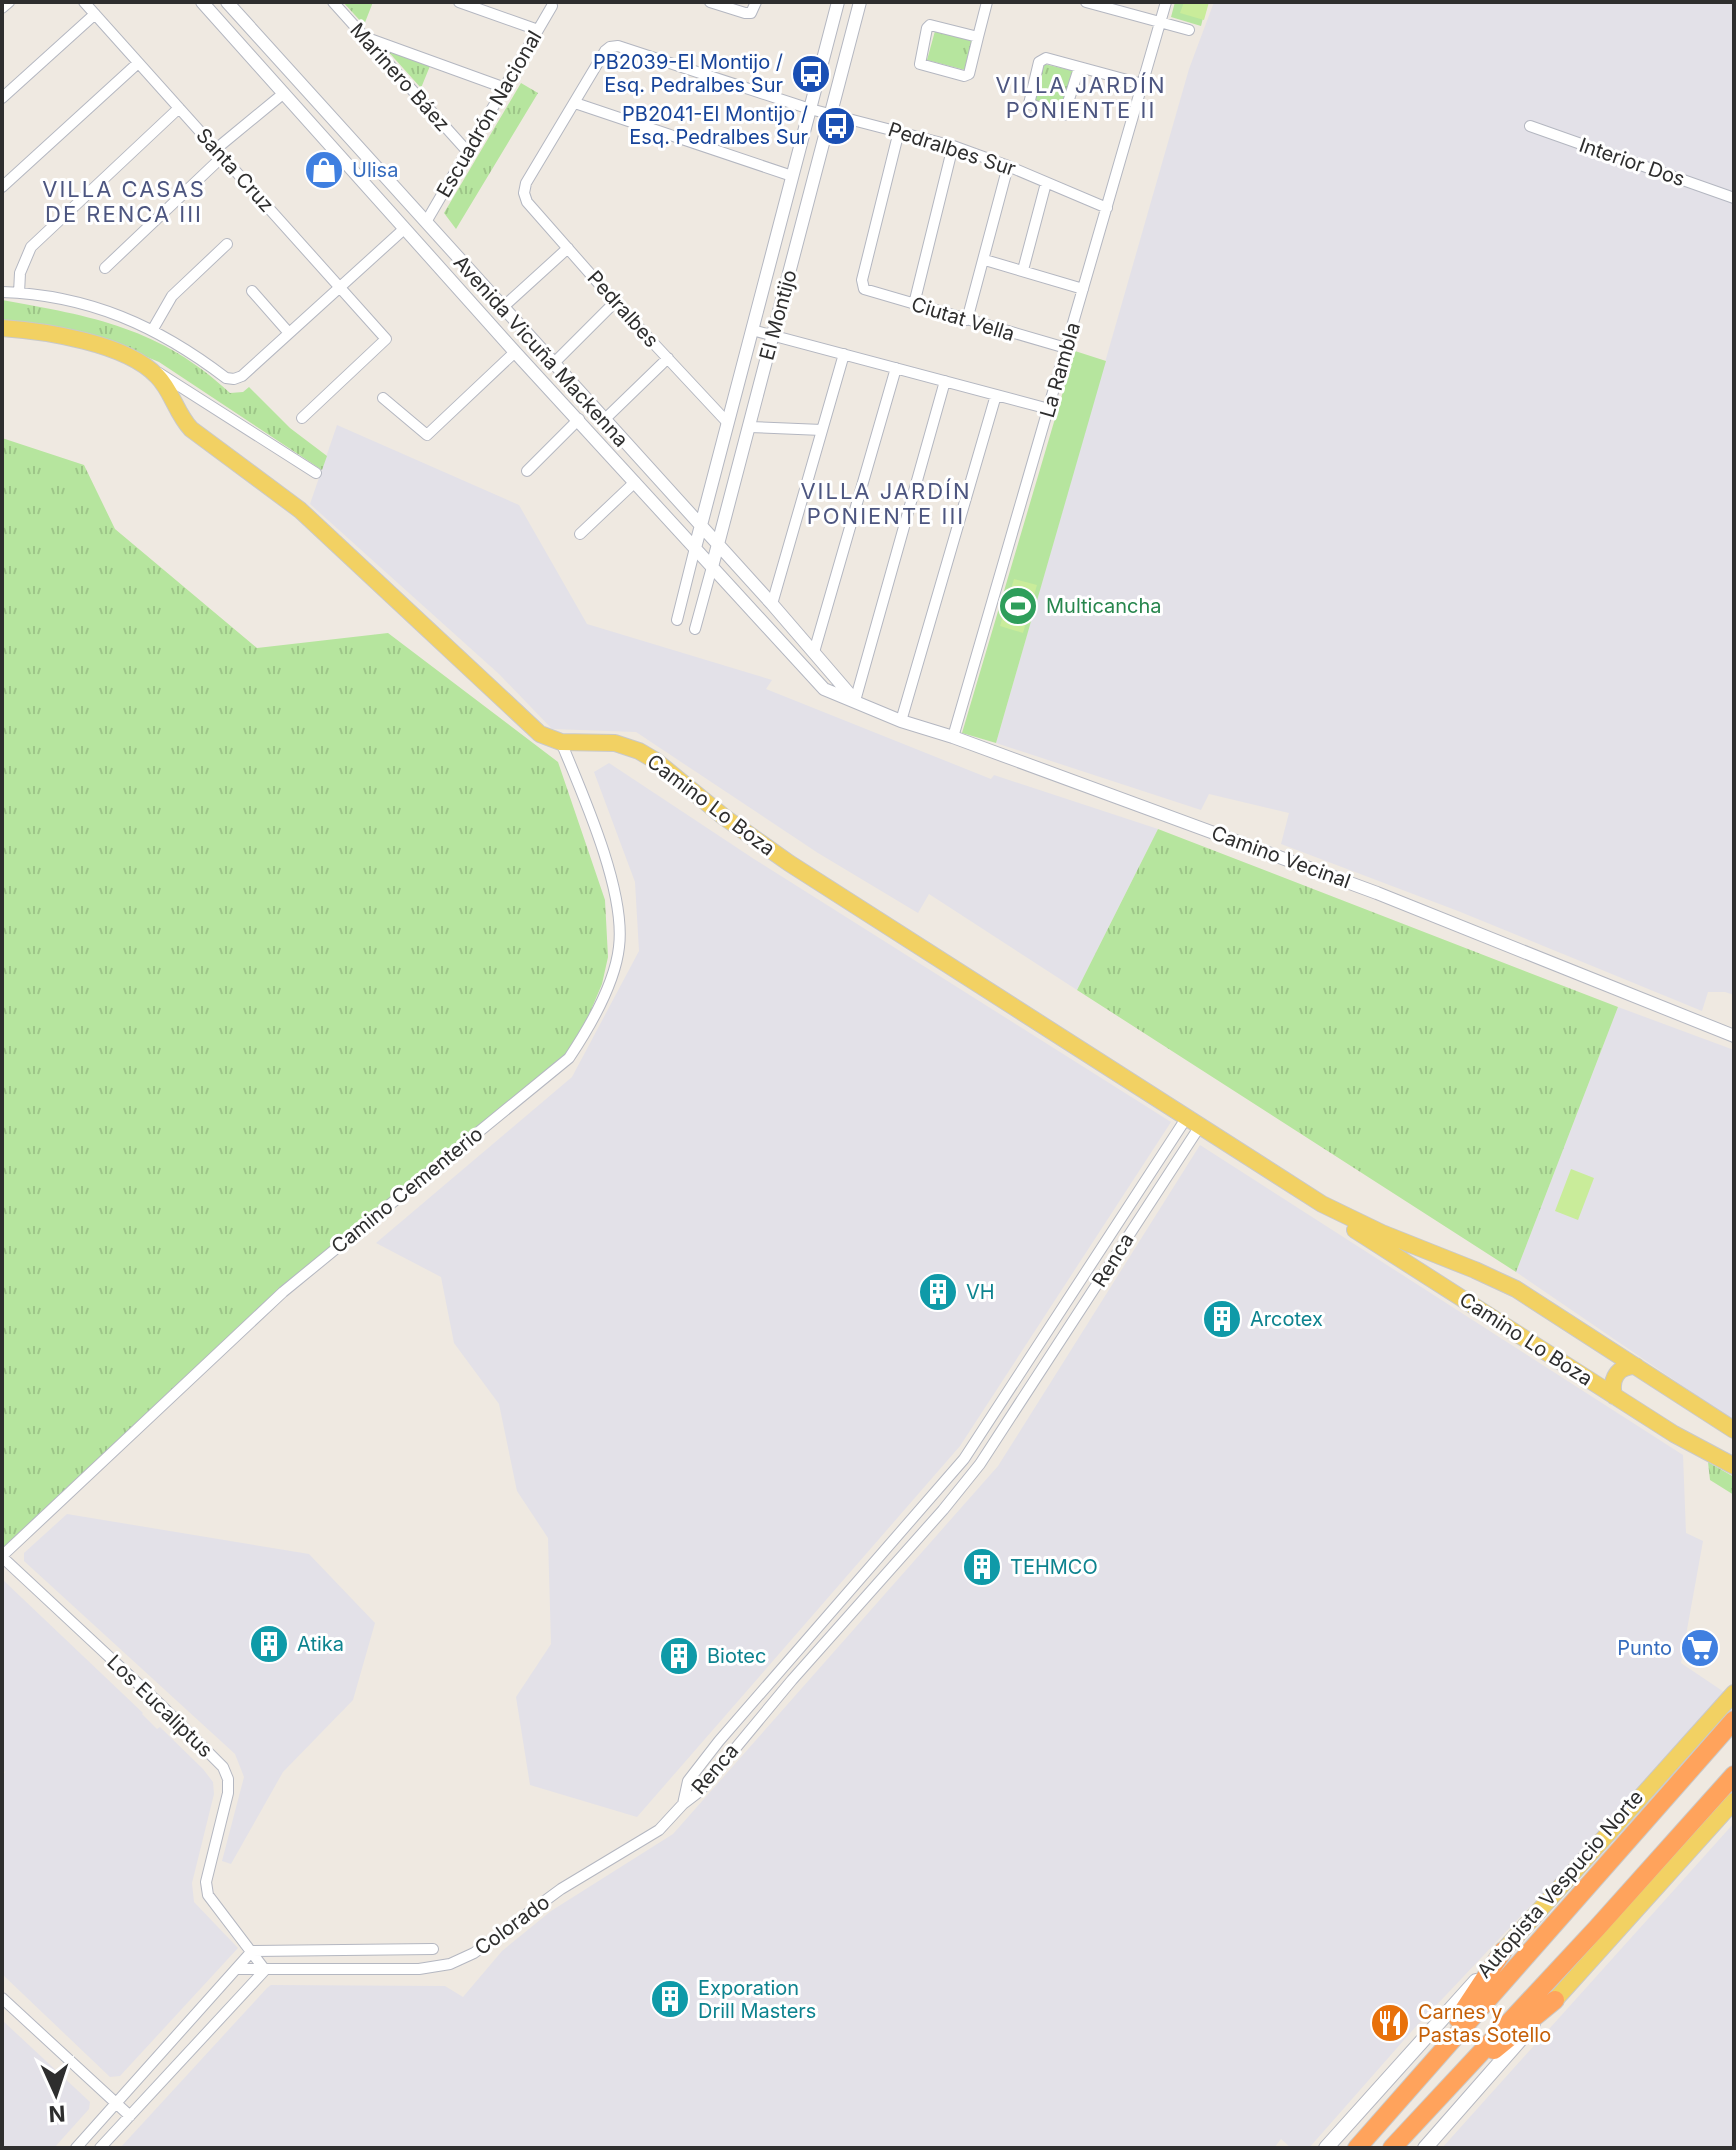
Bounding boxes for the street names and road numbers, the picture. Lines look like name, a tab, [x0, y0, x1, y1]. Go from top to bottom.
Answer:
street label: Marinero Báez	[345, 18, 455, 136]
street label: Escuadrón Nacional	[432, 26, 546, 202]
street label: Pedralbes Sur	[885, 117, 1019, 181]
street label: Santa Cruz	[191, 123, 279, 217]
street label: Interior Dos	[1576, 133, 1688, 191]
street label: Avenida Vicuña Mackenna	[449, 250, 633, 452]
street label: Pedralbes	[582, 266, 664, 352]
street label: El Montijo	[754, 267, 802, 363]
street label: Ciutat Vella	[908, 292, 1018, 346]
street label: La Rambla	[1035, 320, 1085, 420]
street label: Camino Lo Boza	[642, 749, 780, 861]
street label: Camino Vecinal	[1208, 821, 1354, 893]
street label: Camino Cementerio	[327, 1122, 487, 1258]
street label: Renca	[1087, 1229, 1139, 1291]
street label: Camino Lo Boza	[1455, 1287, 1597, 1391]
street label: Los Eucaliptus	[102, 1650, 218, 1762]
street label: Renca	[687, 1739, 743, 1799]
street label: Autopista Vespucio Norte	[1472, 1785, 1648, 1983]
street label: Colorado	[470, 1890, 554, 1960]

